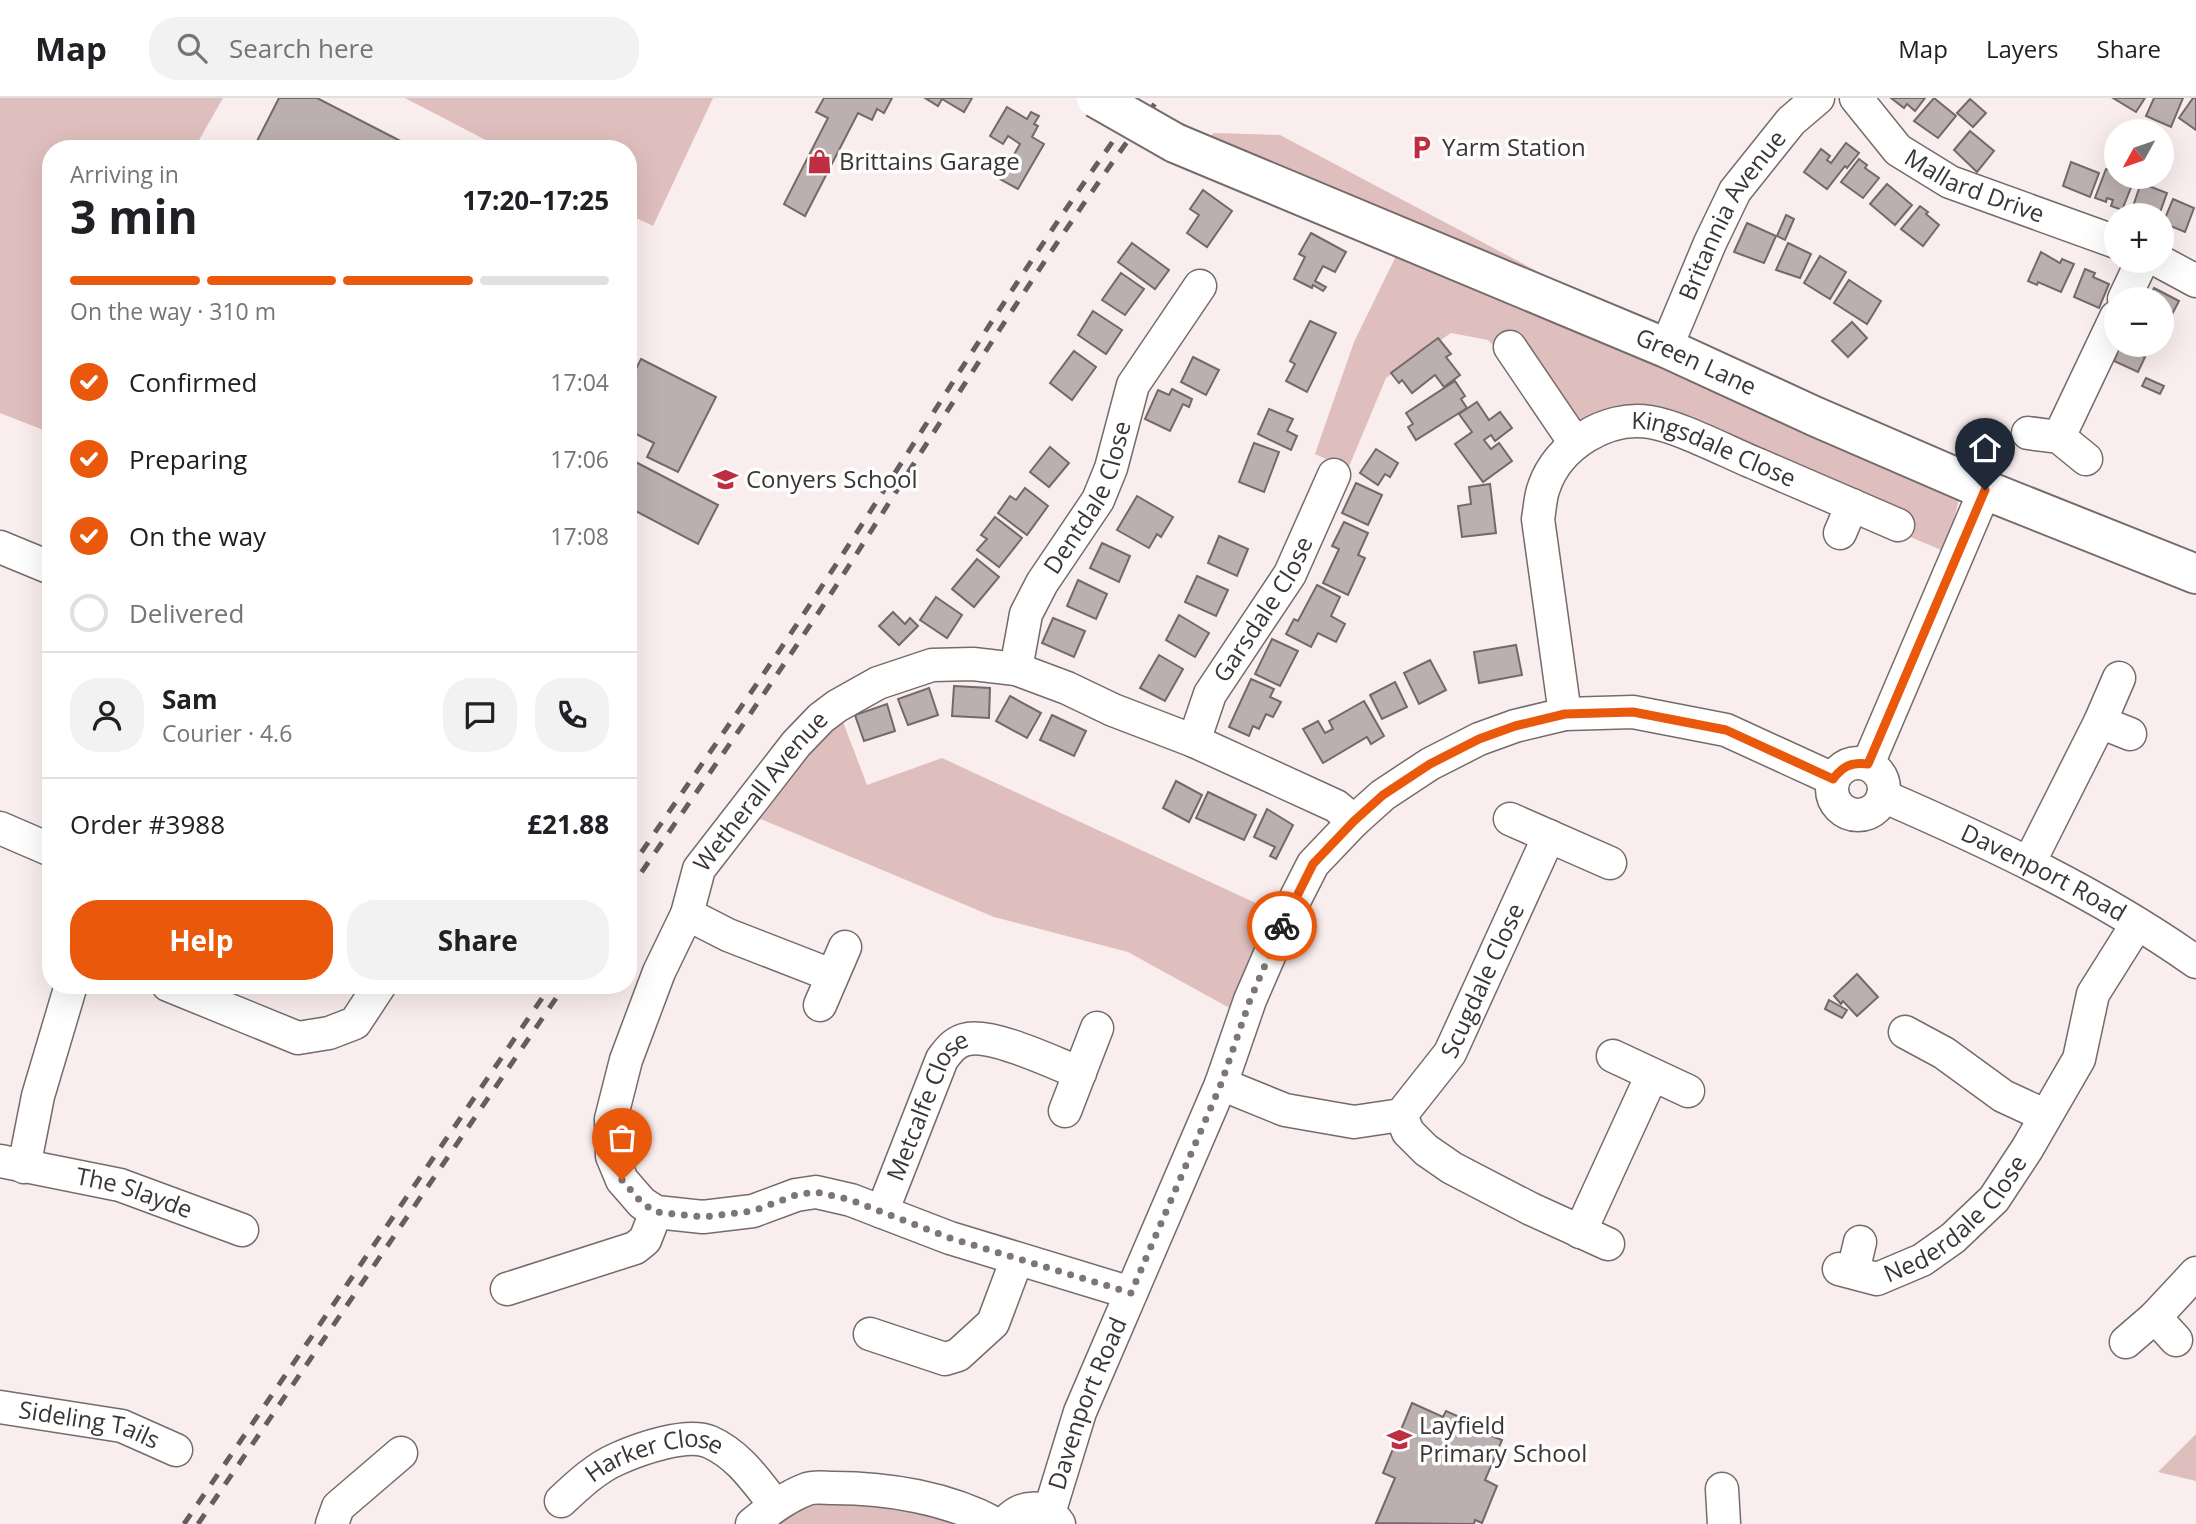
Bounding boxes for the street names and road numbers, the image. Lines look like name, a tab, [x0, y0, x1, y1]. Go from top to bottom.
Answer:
street label: Britannia Avenue	[1670, 122, 1793, 305]
street label: Mallard Drive	[1899, 140, 2049, 230]
street label: Green Lane	[1631, 319, 1762, 402]
street label: Kingsdale Close	[1631, 403, 1801, 494]
street label: Dentdale Close	[1035, 417, 1138, 580]
street label: Garsdale Close	[1205, 531, 1320, 688]
street label: Wetherall Avenue	[685, 703, 834, 878]
street label: Davenport Road	[1956, 815, 2133, 928]
street label: Scugdale Close	[1432, 897, 1531, 1063]
street label: Metcalfe Close	[878, 1022, 973, 1185]
street label: Nederdale Close	[1878, 1148, 2034, 1289]
street label: The Slayde	[73, 1159, 197, 1225]
street label: Davenport Road	[1039, 1312, 1134, 1493]
street label: Sideling Tails	[17, 1392, 165, 1456]
street label: Harker Close	[578, 1421, 730, 1489]

